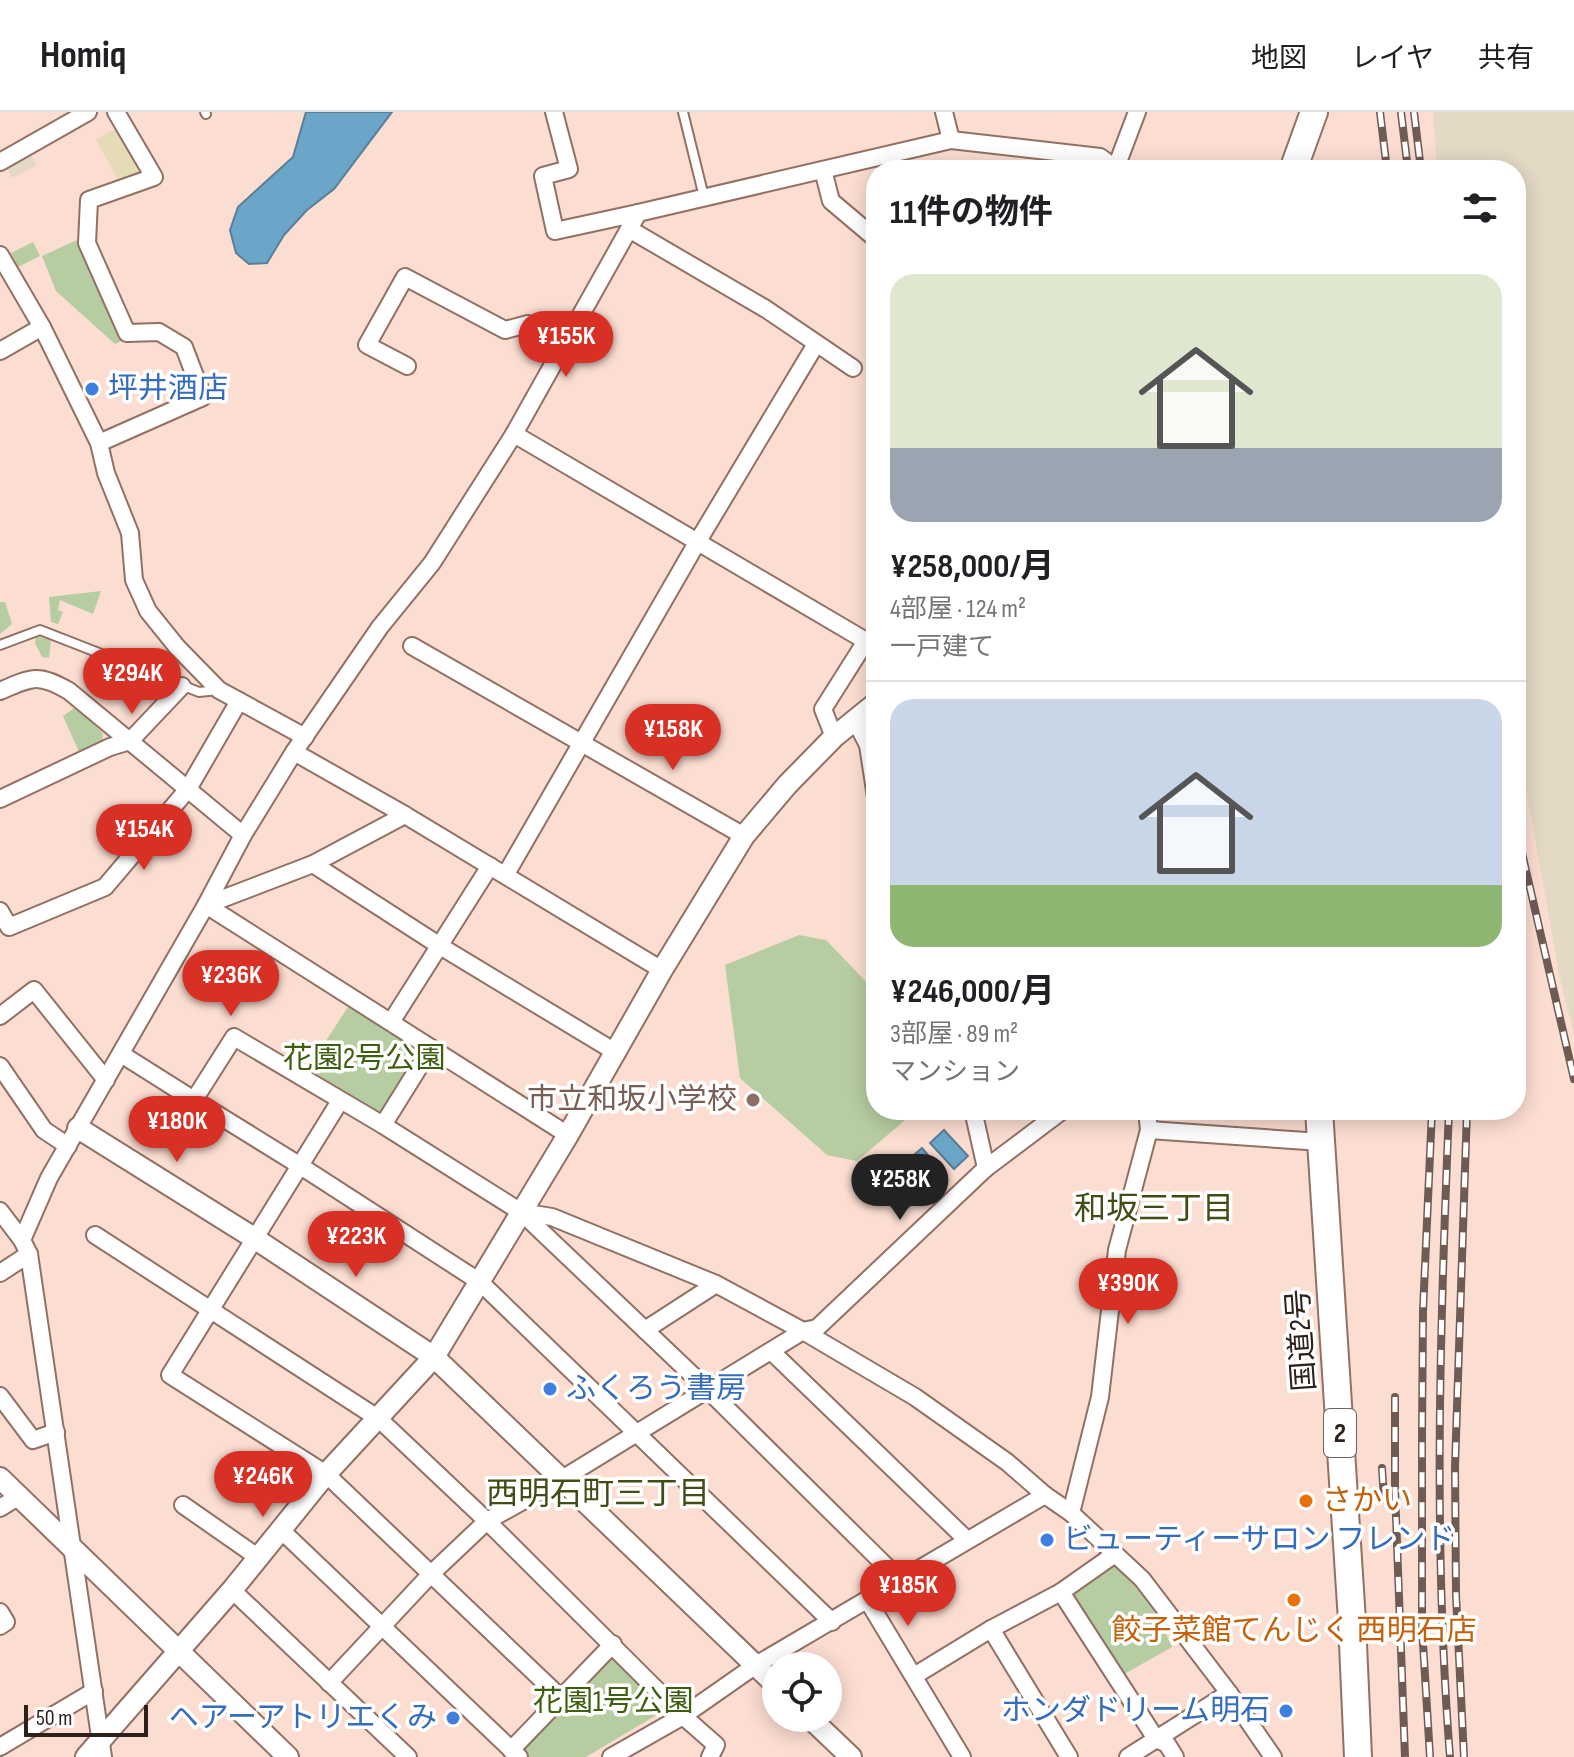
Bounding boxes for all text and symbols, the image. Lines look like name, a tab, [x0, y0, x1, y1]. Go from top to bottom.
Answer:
text: Homiq	[40, 33, 126, 78]
text: 地図	[1251, 42, 1307, 75]
text: レイヤ	[1351, 42, 1434, 75]
text: 共有	[1478, 42, 1534, 75]
icon: filters	[1458, 186, 1502, 230]
text: 11件の物件	[890, 192, 1053, 233]
pin: ¥155K	[510, 311, 622, 379]
text: ¥155K	[536, 321, 596, 352]
icon: home	[1124, 326, 1268, 470]
place label: 坪井酒店	[108, 371, 228, 407]
marker: 坪井酒店	[83, 380, 101, 398]
text: ¥258,000/月	[890, 546, 1055, 587]
text: 4部屋 · 124 m²	[890, 594, 1026, 625]
text: 一戸建て	[890, 632, 994, 663]
pin: ¥294K	[76, 648, 188, 716]
text: ¥294K	[101, 658, 163, 689]
pin: ¥158K	[617, 704, 729, 772]
text: ¥158K	[643, 714, 703, 745]
icon: home	[1124, 751, 1268, 895]
pin: ¥154K	[88, 804, 200, 872]
text: ¥154K	[114, 814, 174, 845]
pin: ¥236K	[175, 950, 287, 1018]
text: ¥236K	[200, 960, 262, 991]
text: ¥246,000/月	[890, 971, 1055, 1012]
text: 3部屋 · 89 m²	[890, 1019, 1018, 1050]
park label: 花園2号公園	[283, 1041, 445, 1077]
text: マンション	[890, 1057, 1020, 1088]
place label: 市立和坂小学校	[527, 1082, 737, 1118]
marker: 市立和坂小学校	[744, 1091, 762, 1109]
pin: ¥180K	[121, 1096, 233, 1164]
text: ¥180K	[146, 1106, 208, 1137]
pin: ¥258K	[844, 1154, 956, 1222]
text: ¥258K	[869, 1164, 931, 1195]
district label: 和坂三丁目	[1074, 1190, 1234, 1229]
pin: ¥223K	[300, 1211, 412, 1279]
text: ¥223K	[326, 1221, 386, 1252]
pin: ¥390K	[1072, 1258, 1184, 1326]
text: ¥390K	[1097, 1268, 1159, 1299]
street label: 国道2号	[1280, 1288, 1324, 1392]
place label: ふくろう書房	[566, 1371, 746, 1407]
marker: ふくろう書房	[541, 1380, 559, 1398]
road number: 2	[1324, 1409, 1356, 1457]
pin: ¥246K	[207, 1451, 319, 1519]
text: ¥246K	[232, 1461, 294, 1492]
district label: 西明石町三丁目	[486, 1475, 710, 1514]
place label: さかい	[1322, 1483, 1412, 1519]
marker: さかい	[1297, 1492, 1315, 1510]
place label: ビューティーサロン フレンド	[1063, 1522, 1455, 1558]
marker: ビューティーサロン フレンド	[1038, 1531, 1056, 1549]
pin: ¥185K	[852, 1560, 964, 1628]
text: ¥185K	[878, 1570, 938, 1601]
marker: 餃子菜館てんじく 西明石店	[1285, 1591, 1303, 1609]
place label: 餃子菜館てんじく 西明石店	[1112, 1613, 1476, 1649]
map controls	[762, 1652, 842, 1732]
button: locate	[762, 1652, 842, 1732]
park label: 花園1号公園	[533, 1684, 693, 1720]
place label: ホンダドリーム明石	[1001, 1693, 1270, 1729]
place label: ヘアーアトリエくみ	[169, 1700, 437, 1736]
scale bar	[24, 1701, 148, 1737]
marker: ホンダドリーム明石	[1277, 1702, 1295, 1720]
text: 50 m	[36, 1705, 72, 1732]
marker: ヘアーアトリエくみ	[444, 1709, 462, 1727]

